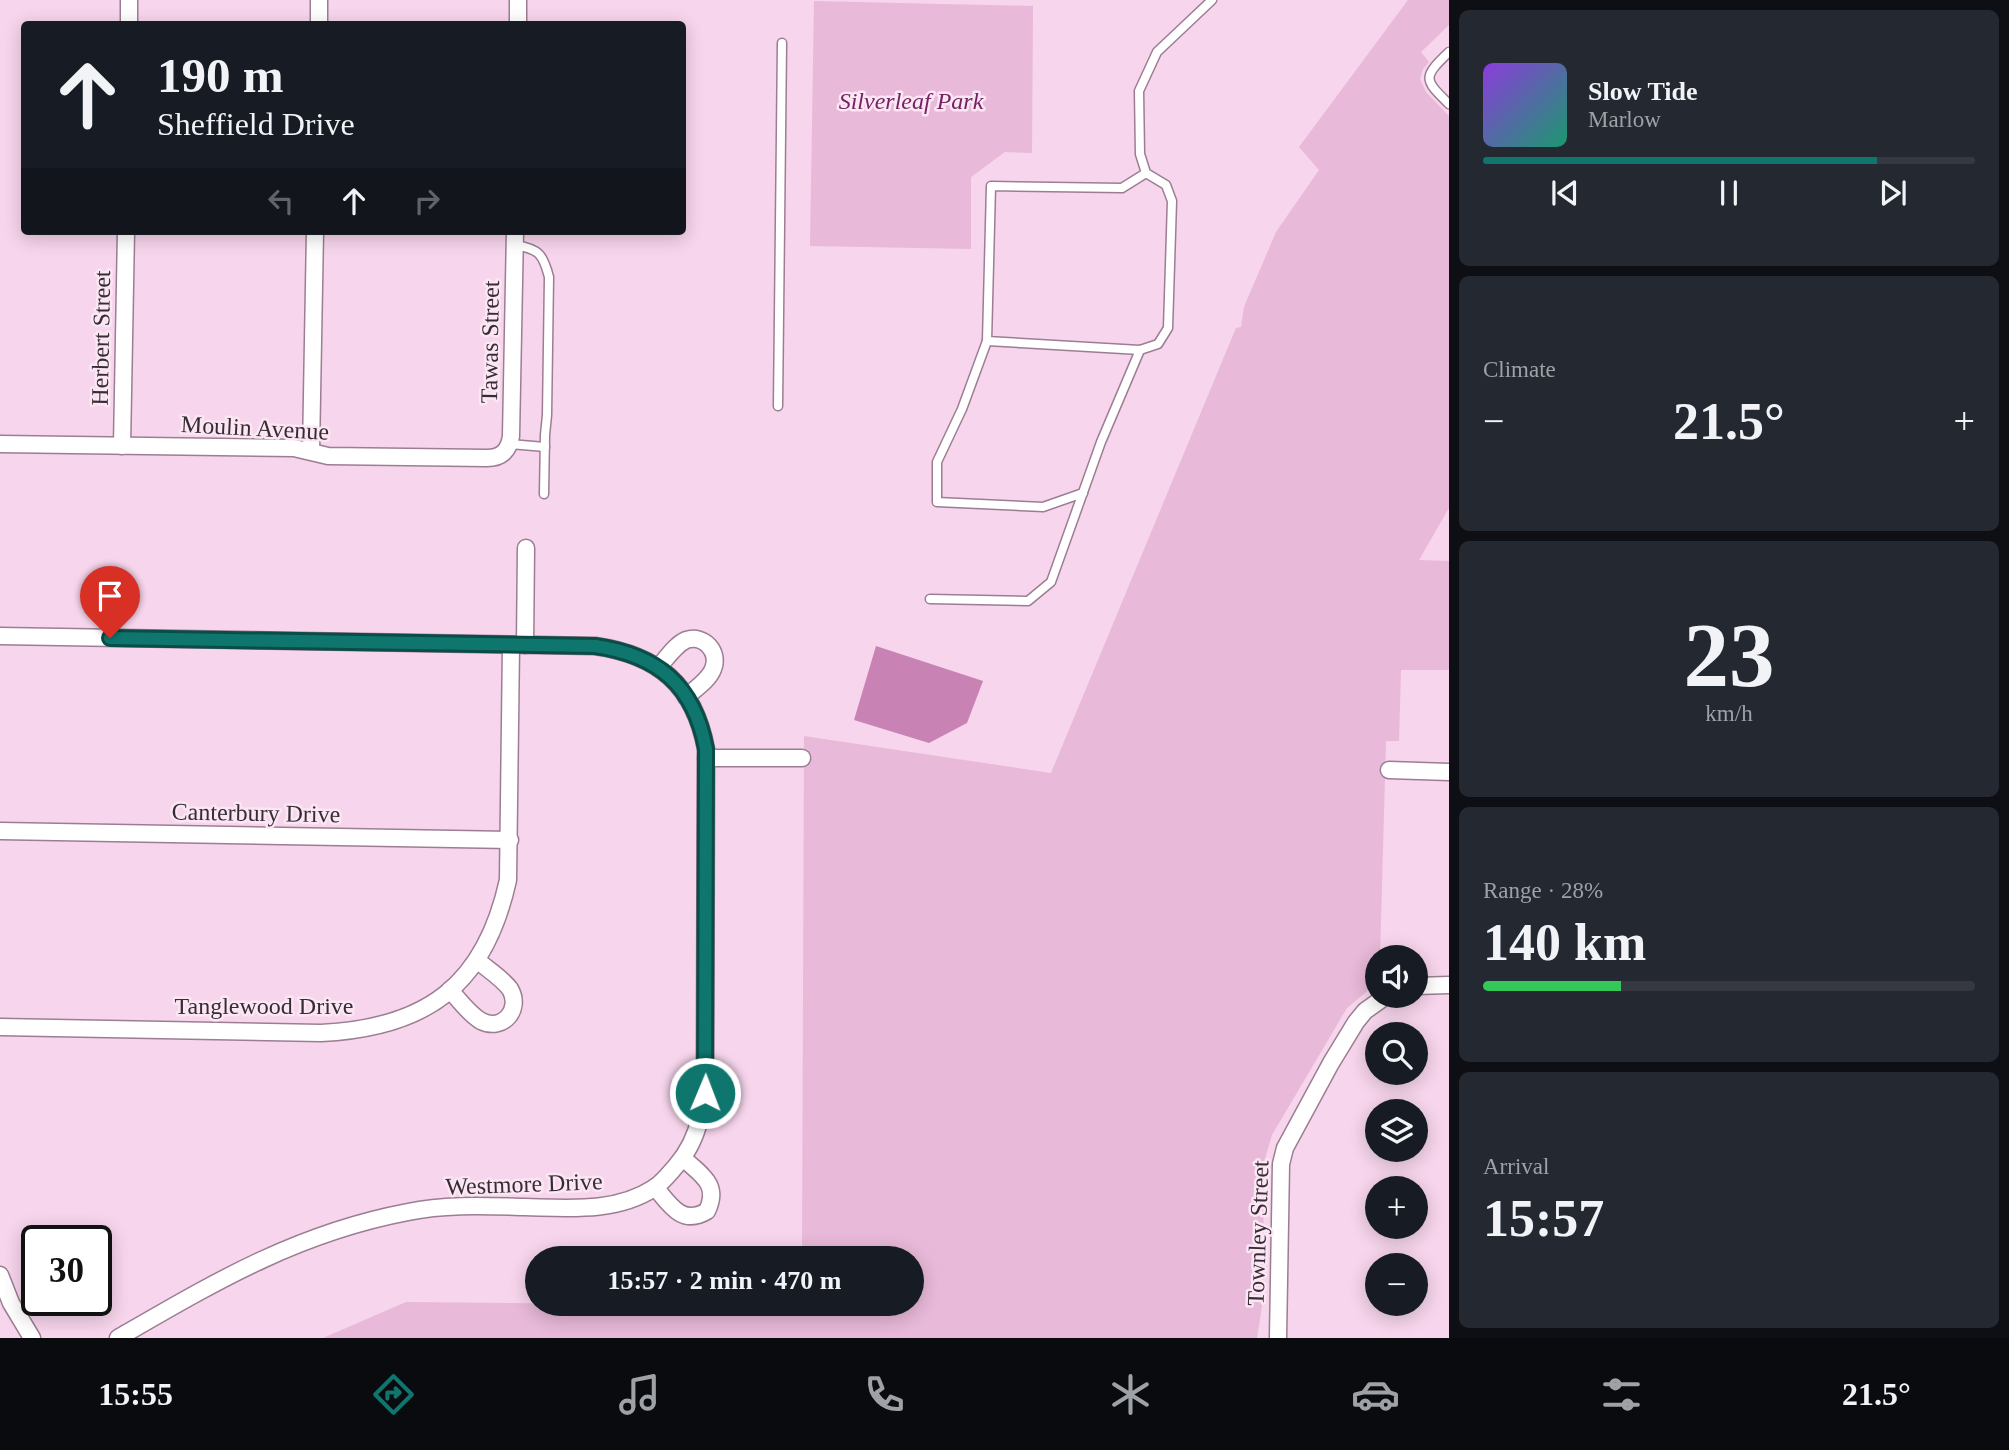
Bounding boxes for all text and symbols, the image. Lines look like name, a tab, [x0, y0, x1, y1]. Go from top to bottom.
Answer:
text: 190 m	[157, 48, 284, 103]
icon: ahead	[42, 49, 133, 140]
text: Slow Tide	[1588, 77, 1698, 106]
park label: Silverleaf Park	[839, 88, 984, 114]
text: Sheffield Drive	[157, 106, 355, 142]
text: Marlow	[1588, 107, 1661, 132]
icon: previous	[1546, 174, 1584, 212]
icon: pause	[1710, 174, 1748, 212]
icon: next	[1874, 174, 1912, 212]
icon: left	[262, 182, 300, 220]
icon: ahead	[335, 182, 373, 220]
icon: right	[408, 182, 446, 220]
street label: Herbert Street	[87, 270, 115, 406]
street label: Tawas Street	[476, 280, 504, 404]
text: Climate	[1483, 357, 1556, 382]
text: 21.5°	[1673, 393, 1785, 450]
text: −	[1483, 400, 1504, 442]
text: +	[1954, 400, 1975, 442]
street label: Moulin Avenue	[180, 411, 330, 445]
pin	[80, 566, 140, 638]
icon: arrive	[91, 577, 129, 615]
text: 23	[1684, 605, 1775, 706]
text: km/h	[1705, 701, 1753, 726]
street label: Canterbury Drive	[171, 799, 341, 827]
text: Range · 28%	[1483, 878, 1603, 903]
text: 140 km	[1483, 914, 1646, 971]
map controls	[1365, 945, 1428, 1316]
button: sound	[1365, 945, 1428, 1008]
street label: Tanglewood Drive	[175, 993, 353, 1019]
button: search	[1365, 1022, 1428, 1085]
position arrow	[668, 1056, 742, 1130]
button: layers	[1365, 1099, 1428, 1162]
text: Arrival	[1483, 1154, 1549, 1179]
street label: Townley Street	[1242, 1159, 1274, 1306]
street label: Westmore Drive	[445, 1168, 603, 1200]
button: +	[1365, 1176, 1428, 1239]
text: 15:57	[1483, 1190, 1604, 1247]
speed limit sign: 30	[21, 1225, 112, 1316]
button: −	[1365, 1253, 1428, 1316]
text: 15:57 · 2 min · 470 m	[608, 1266, 842, 1295]
icon: directions	[369, 1370, 418, 1419]
icon: music	[615, 1370, 664, 1419]
icon: phone	[860, 1370, 909, 1419]
icon: climate	[1106, 1370, 1155, 1419]
icon: car	[1351, 1370, 1400, 1419]
icon: filters	[1597, 1370, 1646, 1419]
text: 15:55	[98, 1376, 173, 1412]
text: 21.5°	[1842, 1376, 1911, 1412]

